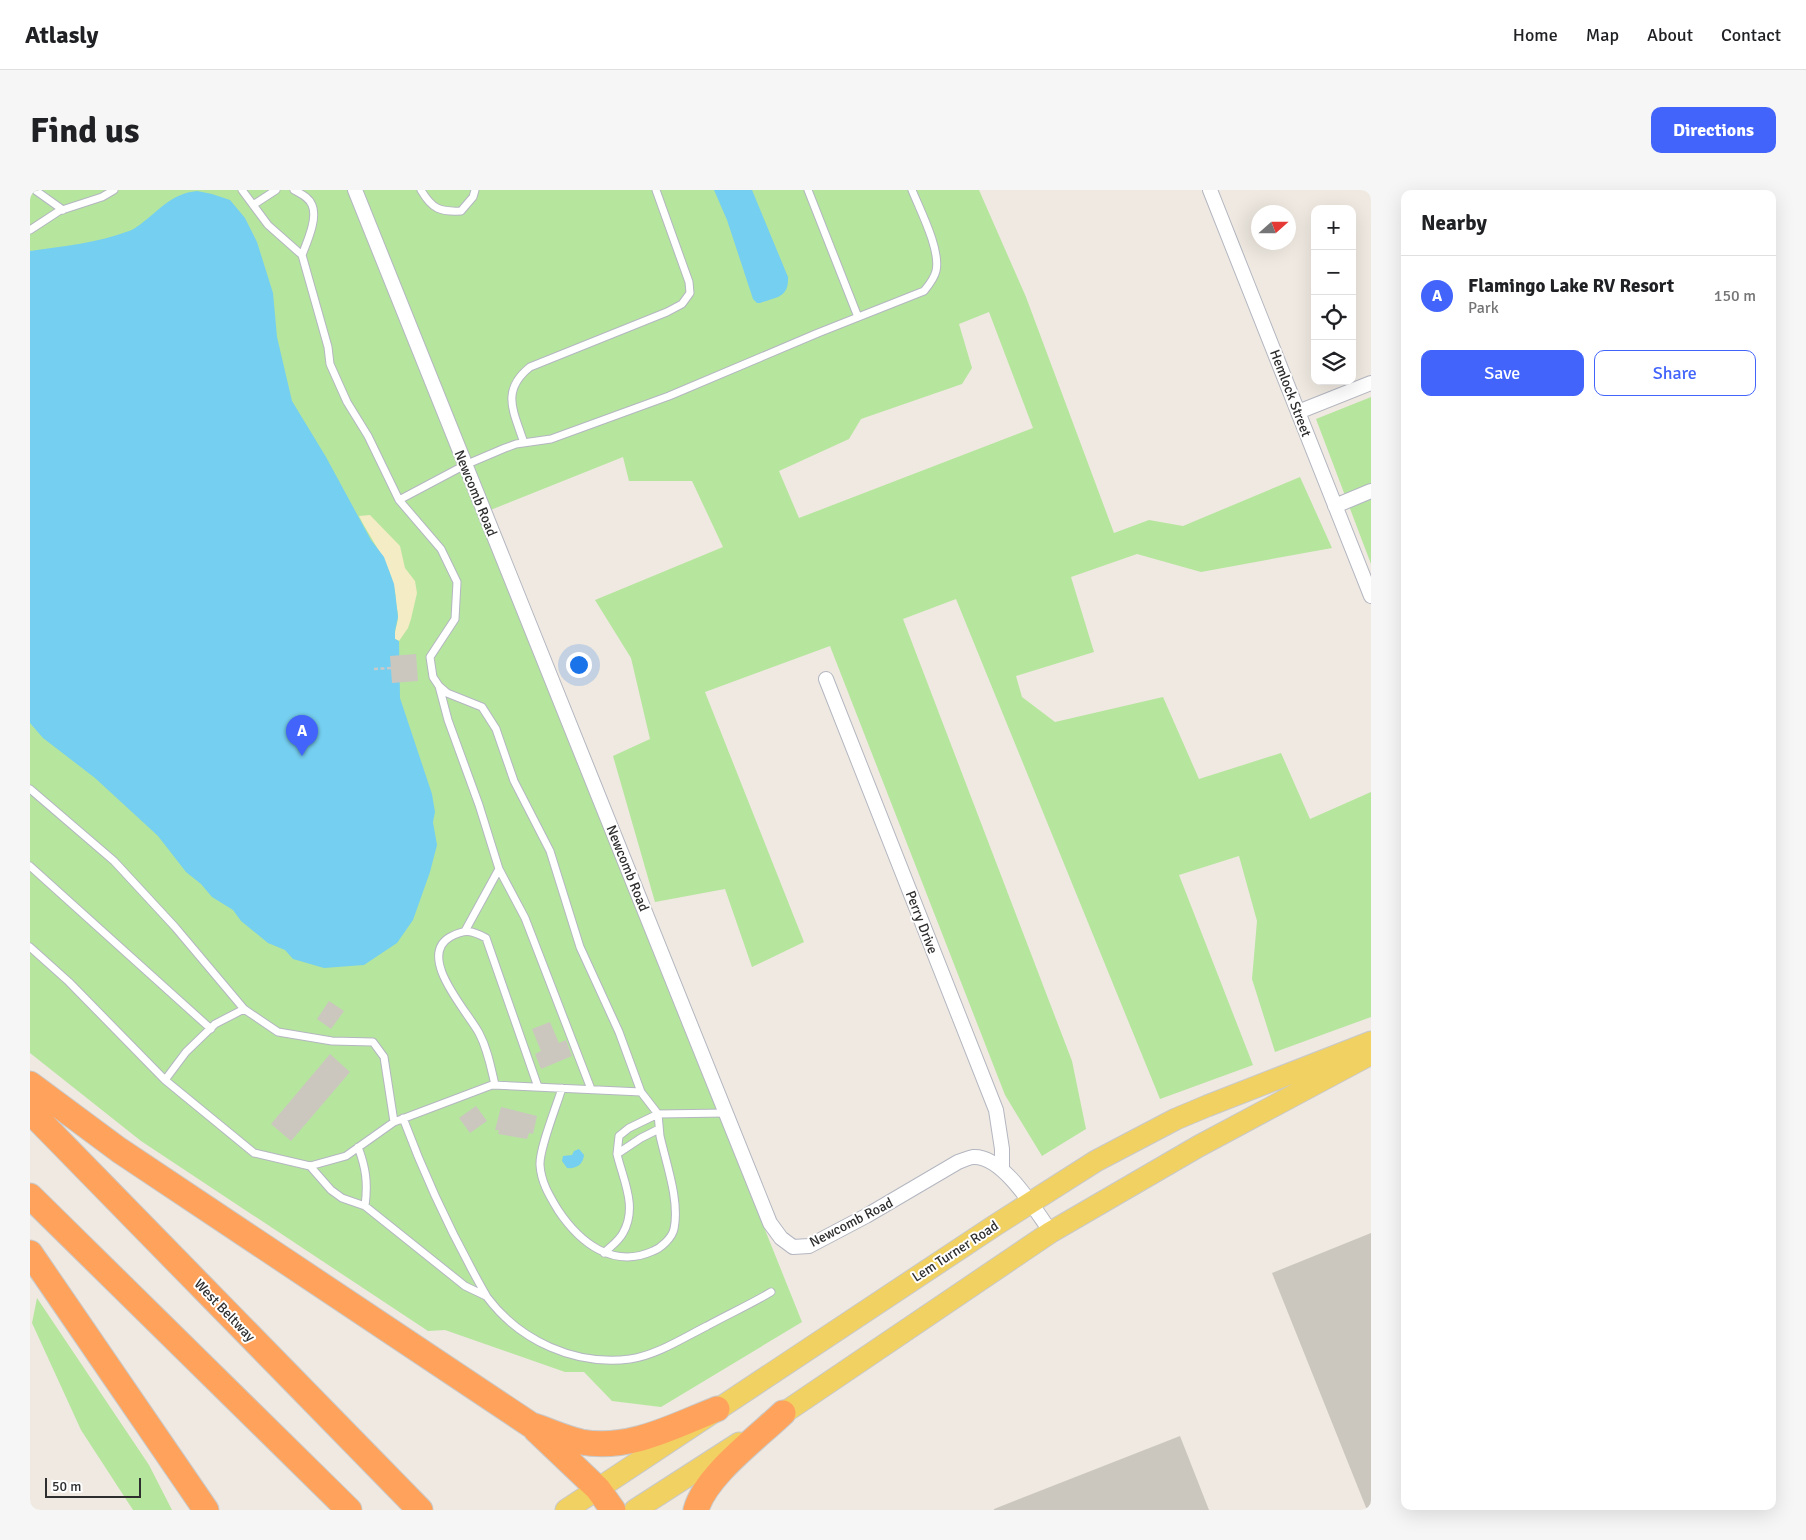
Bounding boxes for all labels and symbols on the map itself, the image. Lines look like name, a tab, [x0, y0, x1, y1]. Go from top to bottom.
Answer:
north arrow	[1251, 205, 1296, 250]
street label: Hemlock Street	[1266, 347, 1315, 439]
street label: Newcomb Road	[450, 448, 501, 539]
your location	[566, 652, 592, 678]
pin: A	[286, 715, 318, 756]
street label: Newcomb Road	[602, 823, 653, 914]
street label: Perry Drive	[902, 888, 941, 956]
street label: Newcomb Road	[807, 1194, 896, 1251]
street label: Lem Turner Road	[909, 1217, 1002, 1286]
street label: West Beltway	[191, 1276, 259, 1345]
scale bar	[45, 1475, 141, 1498]

